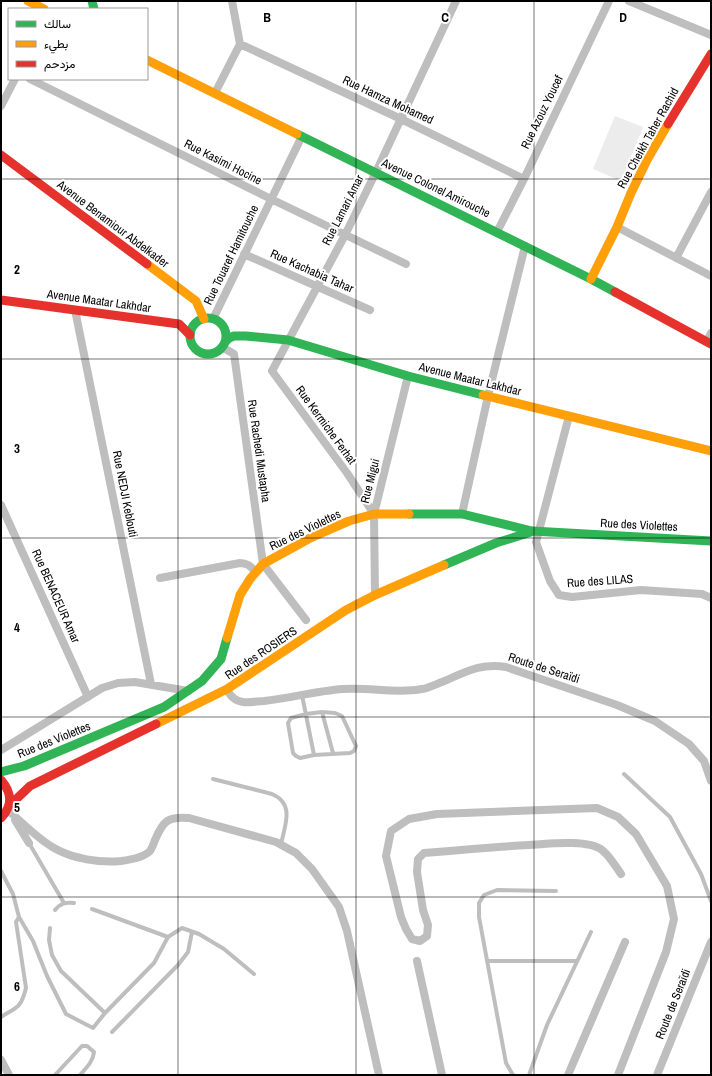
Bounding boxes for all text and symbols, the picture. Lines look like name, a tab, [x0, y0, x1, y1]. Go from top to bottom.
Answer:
legend	[8, 8, 148, 80]
text: B	[263, 9, 271, 26]
text: C	[441, 9, 449, 26]
text: D	[619, 9, 627, 26]
text: سالك	[44, 16, 71, 32]
text: بطيء	[44, 36, 68, 54]
text: مزدحم	[44, 56, 75, 72]
street label: Rue Hamza Mohamed	[340, 72, 436, 128]
street label: Rue Azouz Youcef	[517, 72, 567, 151]
street label: Rue Cheikh Taher Rachid	[614, 85, 682, 191]
street label: Rue Kasimi Hocine	[181, 136, 265, 188]
street label: Avenue Colonel Amirouche	[378, 154, 493, 221]
street label: Rue Lamari Amar	[318, 171, 368, 248]
street label: Avenue Benamiour Abdelkader	[53, 176, 173, 272]
street label: Rue Touaref Hamitouche	[200, 202, 262, 308]
street label: Rue Kachabia Tahar	[268, 245, 357, 297]
text: 2	[14, 261, 20, 278]
street label: Avenue Maatar Lakhdar	[45, 286, 153, 316]
street label: Avenue Maatar Lakhdar	[416, 358, 524, 400]
street label: Rue Kermiche Ferhat	[292, 382, 360, 468]
street label: Rue Rachedi Mustapha	[244, 399, 274, 504]
text: 3	[14, 440, 20, 457]
street label: Rue NEDJI Keblouti	[109, 449, 141, 539]
street label: Rue Migui	[357, 457, 383, 505]
street label: Rue des Violettes	[267, 506, 343, 554]
street label: Rue des Violettes	[600, 515, 678, 535]
street label: Rue BENACEUR Amar	[28, 547, 84, 646]
street label: Rue des LILAS	[566, 571, 634, 591]
text: 4	[14, 619, 20, 636]
street label: Rue des ROSIERS	[222, 623, 301, 683]
street label: Route de Seraïdi	[506, 649, 582, 687]
street label: Rue des Violettes	[15, 718, 93, 762]
text: 5	[14, 799, 20, 816]
street label: Route de Seraïdi	[652, 967, 694, 1041]
text: 6	[14, 978, 20, 995]

